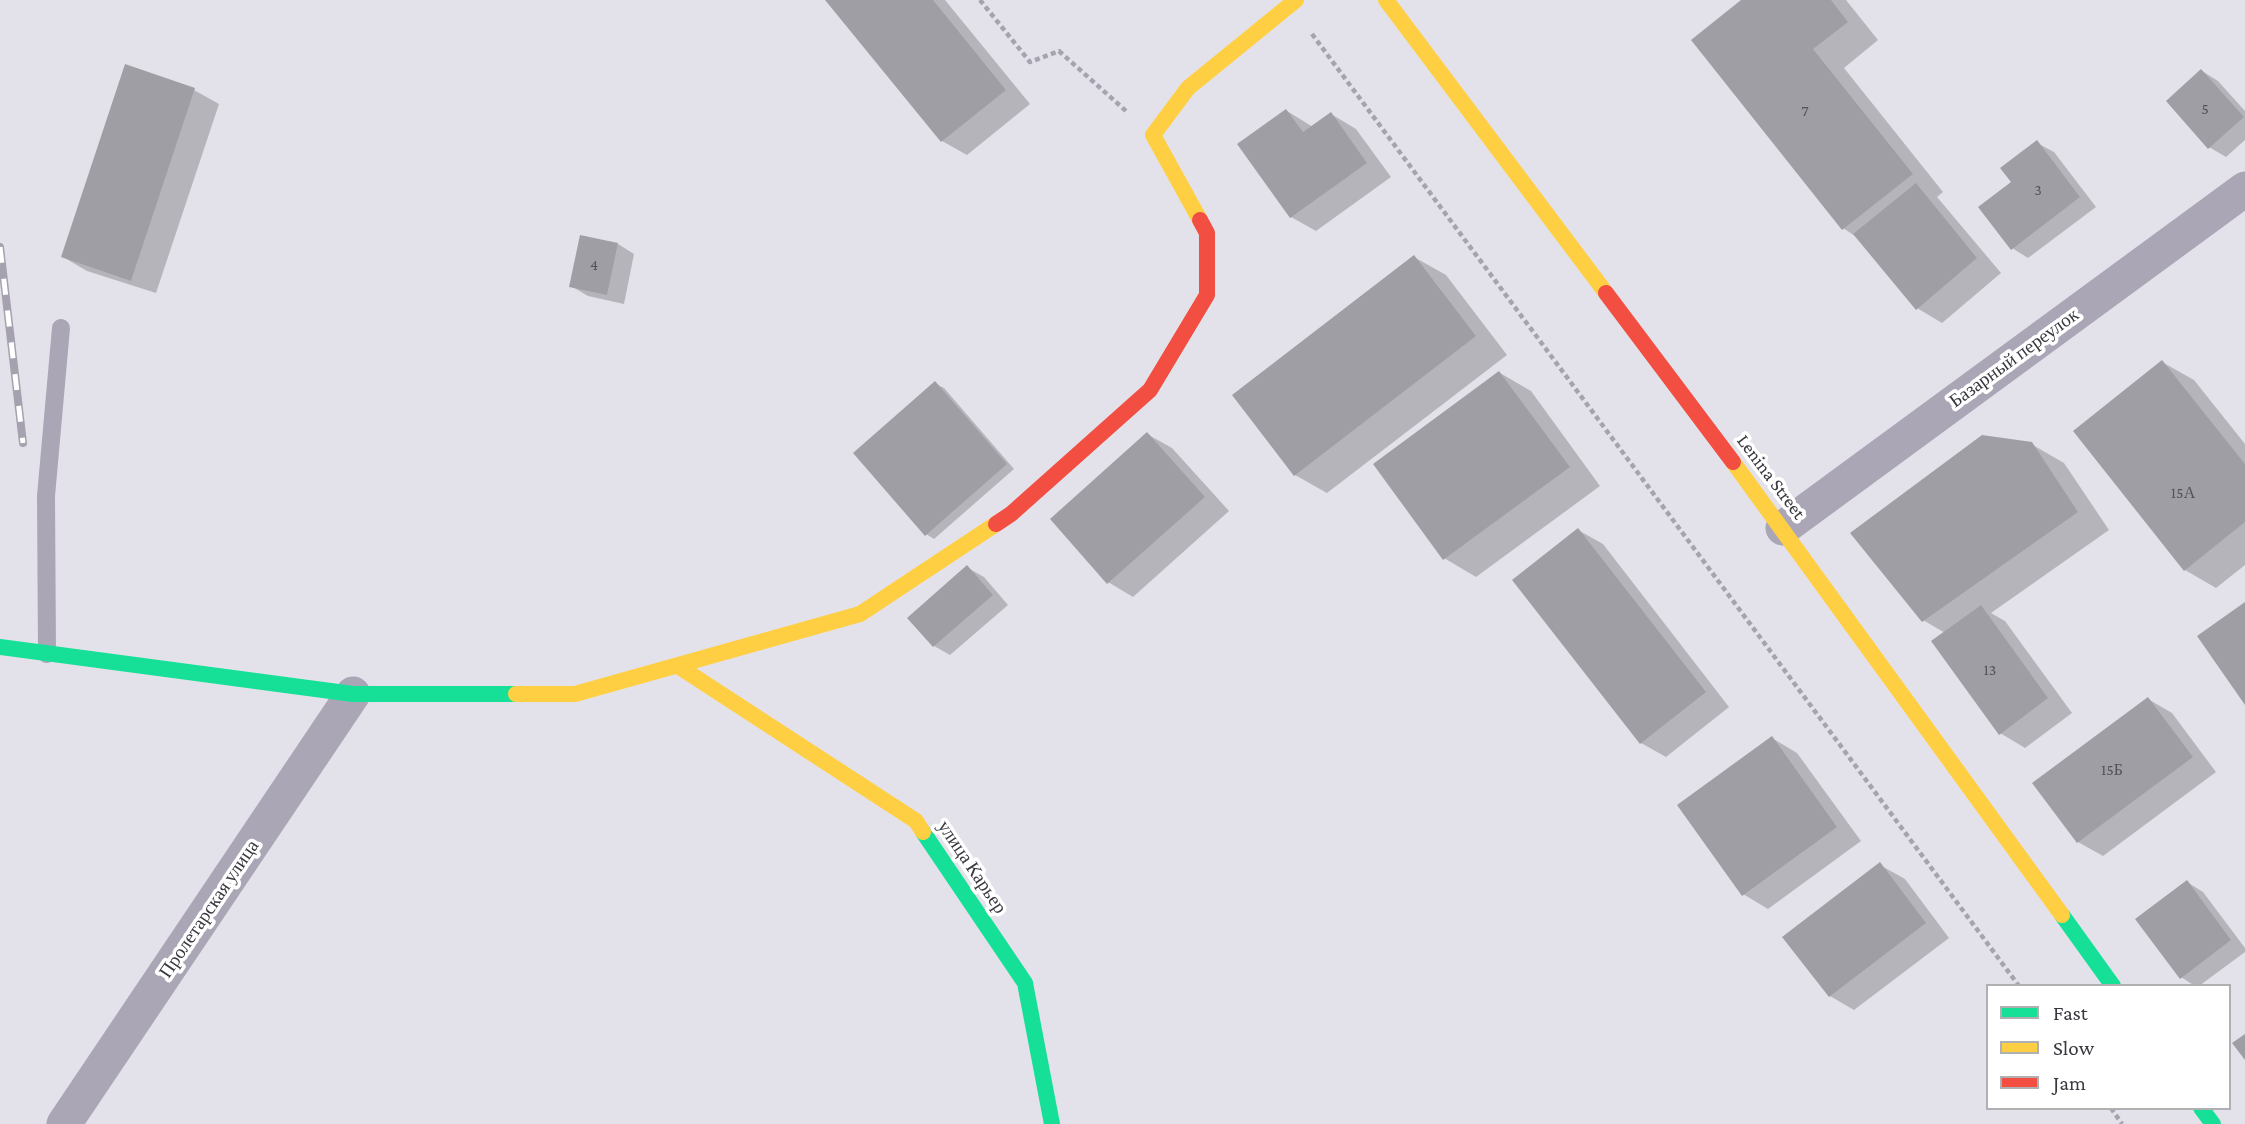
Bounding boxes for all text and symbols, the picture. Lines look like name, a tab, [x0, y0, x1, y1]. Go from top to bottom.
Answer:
house number: 5	[2201, 99, 2209, 119]
house number: 7	[1801, 101, 1809, 121]
house number: 3	[2034, 180, 2042, 200]
house number: 4	[590, 255, 598, 275]
street label: Базарный переулок	[1945, 303, 2083, 413]
street label: Lenina Street	[1732, 430, 1810, 524]
house number: 15А	[2171, 483, 2195, 503]
house number: 13	[1984, 660, 1996, 680]
house number: 15Б	[2101, 760, 2123, 780]
street label: улица Карьер	[933, 816, 1011, 918]
street label: Пролетарская улица	[154, 836, 264, 982]
legend	[1986, 984, 2231, 1110]
text: Fast	[2053, 1001, 2088, 1025]
text: Slow	[2053, 1036, 2094, 1060]
text: Jam	[2053, 1071, 2086, 1095]

